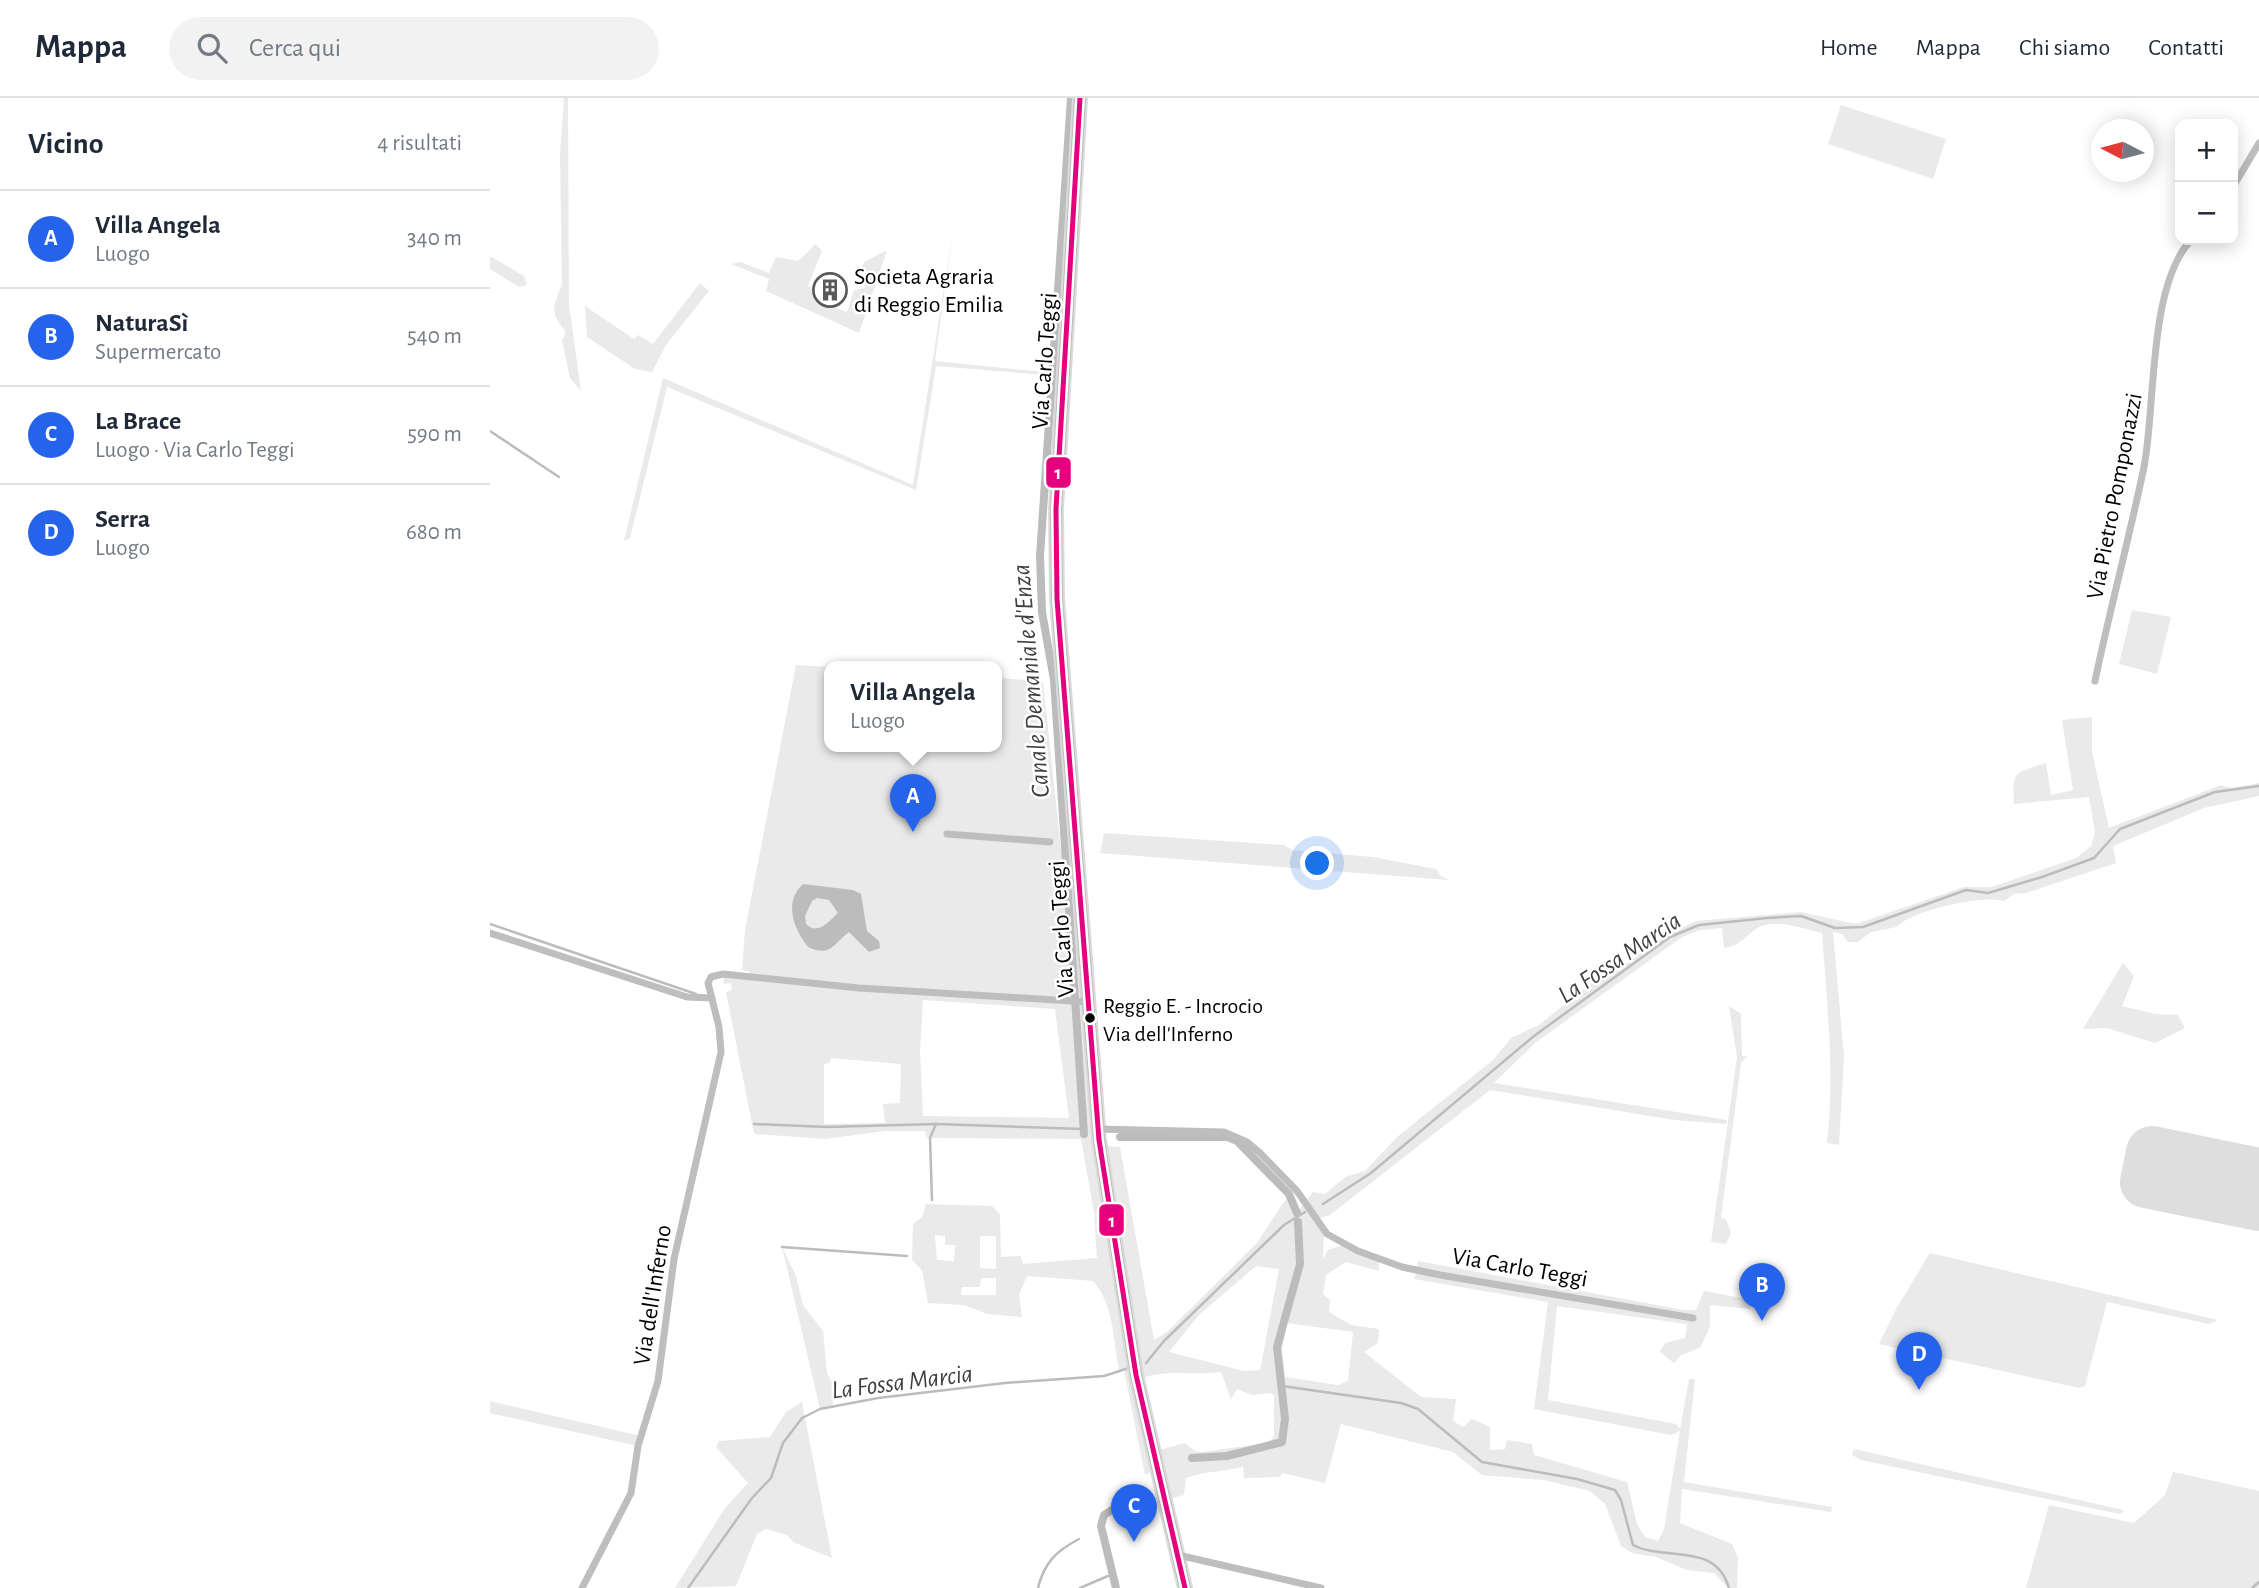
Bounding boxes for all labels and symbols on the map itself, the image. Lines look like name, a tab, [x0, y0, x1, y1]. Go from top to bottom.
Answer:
north arrow	[2091, 119, 2154, 182]
place label: Societa Agraria di Reggio Emilia	[854, 265, 1004, 317]
building icon: Societa Agraria di Reggio Emilia	[811, 271, 849, 309]
street label: Via Carlo Teggi	[1028, 292, 1062, 430]
street label: Via Pietro Pomponazzi	[2083, 391, 2147, 602]
line badge: 1	[1045, 456, 1072, 489]
text: 1	[1055, 464, 1061, 483]
water label: Canale Demaniale d'Enza	[1008, 563, 1054, 799]
pin: A	[890, 774, 936, 832]
your location	[1300, 846, 1334, 880]
street label: Via Carlo Teggi	[1045, 860, 1079, 998]
water label: La Fossa Marcia	[1553, 907, 1686, 1008]
place label: Reggio E. - Incrocio Via dell'Inferno	[1103, 995, 1263, 1045]
marker: Reggio E. - Incrocio Via dell'Inferno	[1083, 1011, 1097, 1025]
line badge: 1	[1098, 1203, 1125, 1237]
text: 1	[1109, 1212, 1115, 1231]
street label: Via dell'Inferno	[630, 1223, 676, 1367]
street label: Via Carlo Teggi	[1450, 1244, 1590, 1292]
pin: B	[1739, 1263, 1785, 1321]
pin: D	[1896, 1332, 1942, 1390]
water label: La Fossa Marcia	[830, 1360, 974, 1404]
pin: C	[1111, 1484, 1157, 1542]

